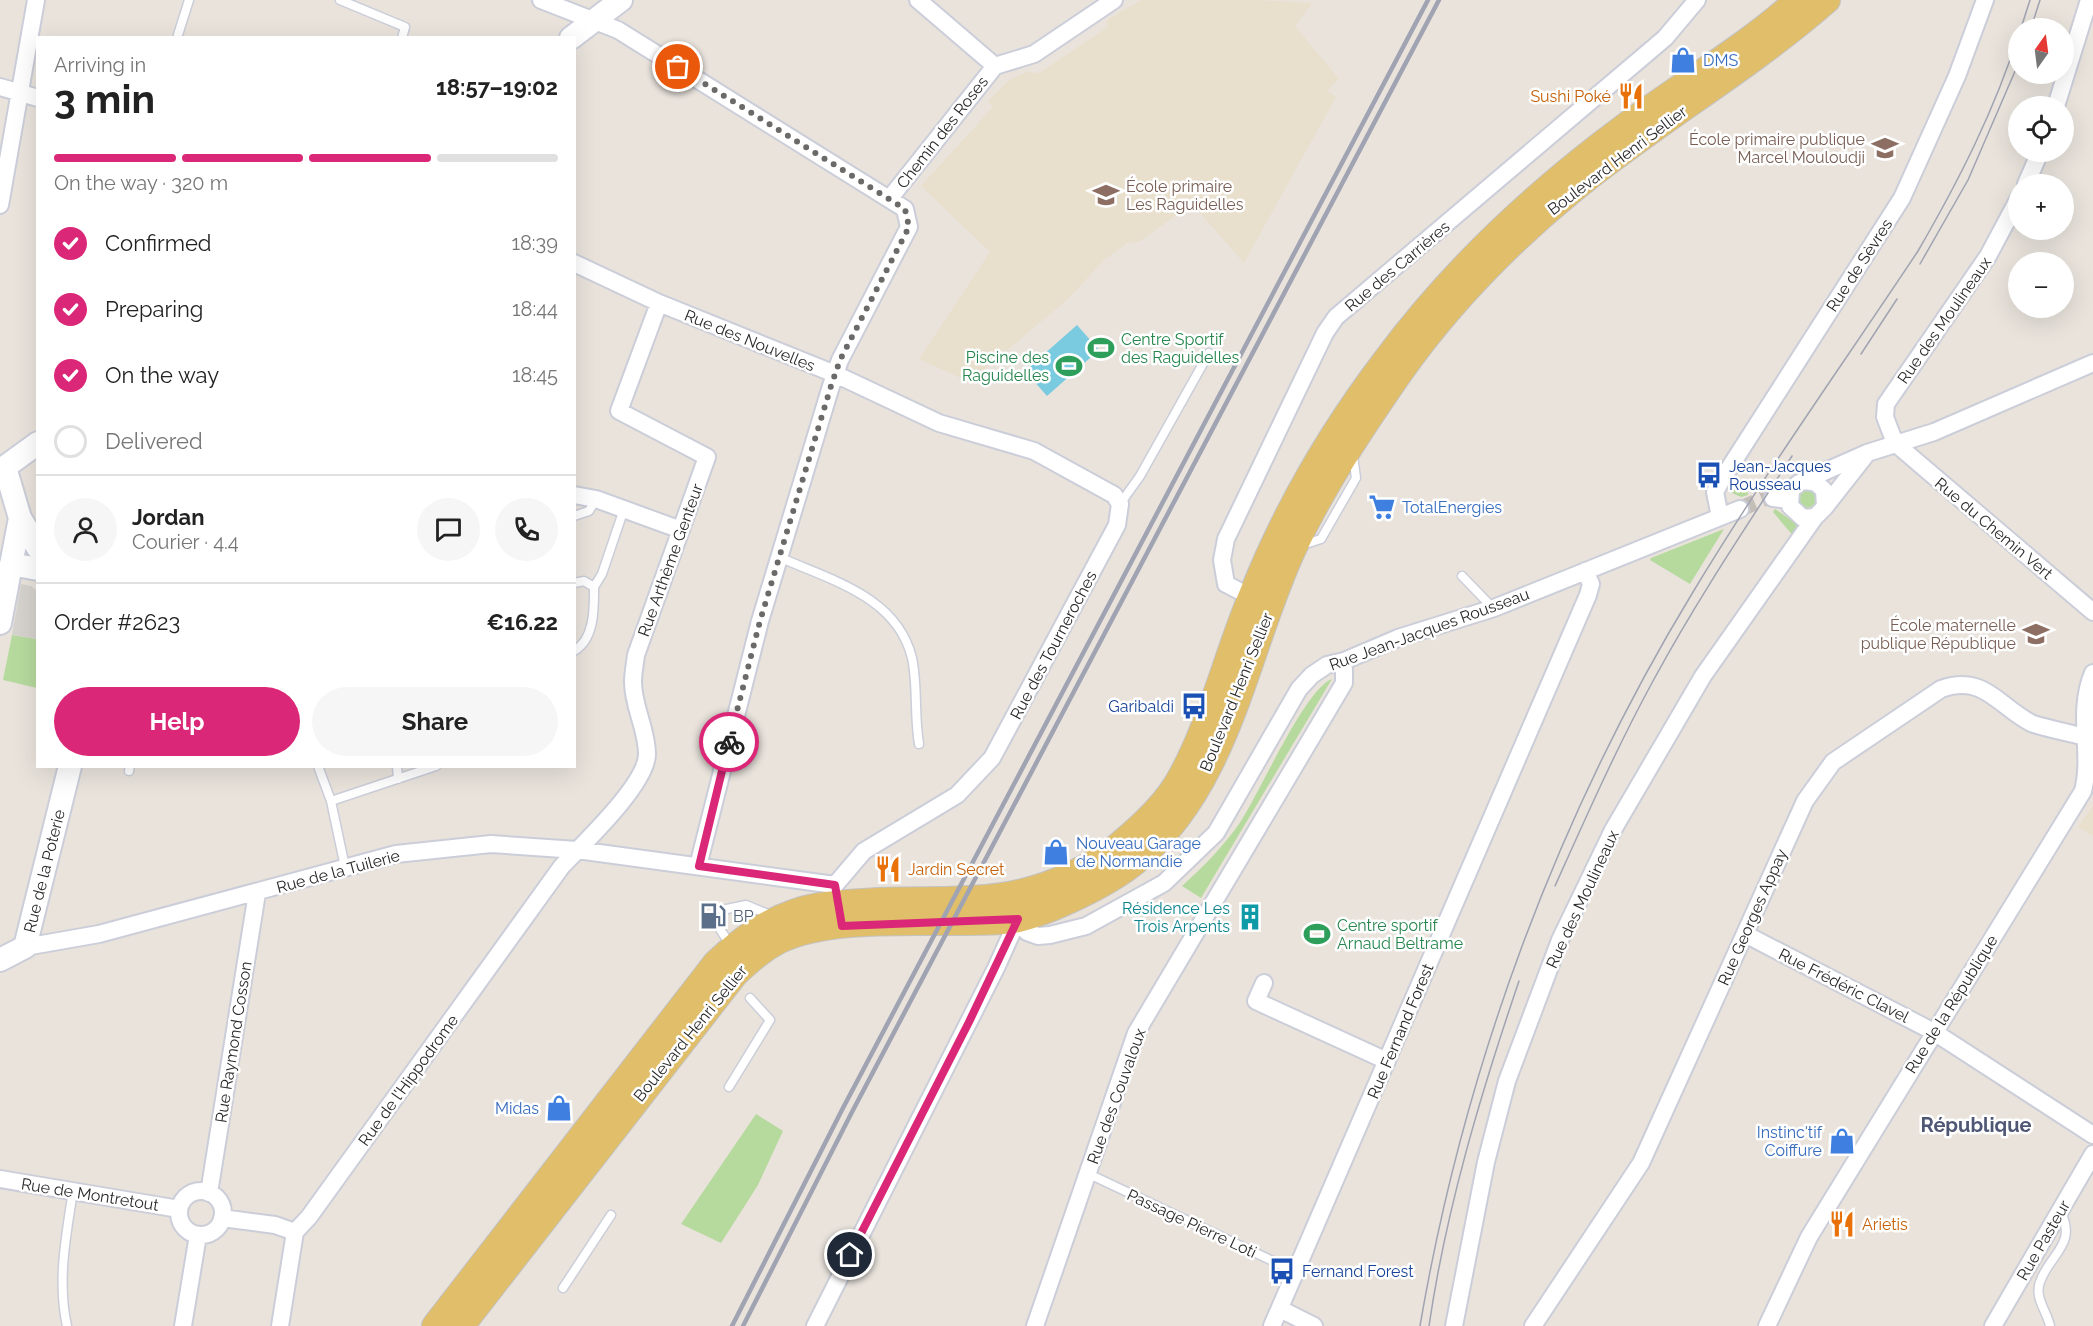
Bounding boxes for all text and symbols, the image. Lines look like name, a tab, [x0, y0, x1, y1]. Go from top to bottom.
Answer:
north arrow	[2008, 18, 2074, 84]
map controls	[2008, 18, 2074, 318]
pin	[652, 41, 703, 92]
shop icon: DMS	[1668, 45, 1698, 75]
icon: bag	[661, 50, 694, 83]
place label: DMS	[1703, 51, 1738, 70]
text: Arriving in	[54, 53, 146, 77]
street label: Chemin des Roses	[893, 72, 992, 192]
text: 18:57–19:02	[436, 74, 558, 100]
text: 3 min	[54, 76, 155, 122]
restaurant icon: Sushi Poké	[1616, 81, 1646, 111]
place label: Sushi Poké	[1530, 87, 1611, 106]
button: locate	[2008, 96, 2074, 162]
street label: Boulevard Henri Sellier	[1544, 102, 1691, 219]
place label: École primaire publique Marcel Mouloudji	[1689, 129, 1865, 167]
school or university icon: École primaire publique Marcel Mouloudji	[1870, 133, 1900, 163]
text: On the way · 320 m	[54, 171, 228, 195]
button: +	[2008, 174, 2074, 240]
place label: École primaire Les Raguidelles	[1126, 176, 1244, 214]
school or university icon: École primaire Les Raguidelles	[1091, 180, 1121, 210]
street label: Rue de Sèvres	[1822, 215, 1897, 315]
street label: Rue des Carrières	[1341, 217, 1454, 316]
icon: check	[54, 227, 87, 260]
text: Confirmed	[105, 230, 212, 256]
text: 18:39	[511, 231, 558, 255]
button: −	[2008, 252, 2074, 318]
street label: Rue des Moulineaux	[1894, 253, 1995, 387]
icon: check	[54, 293, 87, 326]
text: Preparing	[105, 296, 203, 322]
text: 18:44	[512, 297, 558, 321]
street label: Rue des Nouvelles	[682, 306, 818, 375]
place label: Centre Sportif des Raguidelles	[1121, 330, 1240, 367]
sports icon: Centre Sportif des Raguidelles	[1086, 333, 1116, 363]
place label: Piscine des Raguidelles	[962, 348, 1049, 385]
sports icon: Piscine des Raguidelles	[1054, 351, 1084, 381]
icon: check	[54, 359, 87, 392]
text: On the way	[105, 362, 219, 388]
text: 18:45	[512, 363, 558, 387]
text: Delivered	[105, 428, 203, 454]
place label: Jean-Jacques Rousseau	[1729, 457, 1832, 494]
bus stop icon: Jean-Jacques Rousseau	[1694, 460, 1724, 490]
street label: Rue du Chemin Vert	[1931, 474, 2057, 584]
street label: Rue Arthème Genteur	[634, 481, 707, 639]
supermarket icon: TotalEnergies	[1367, 492, 1397, 522]
button: person	[54, 498, 117, 561]
button: chat	[417, 498, 480, 561]
button: phone	[495, 498, 558, 561]
place label: TotalEnergies	[1402, 498, 1502, 517]
text: Jordan	[132, 504, 204, 530]
text: Courier · 4.4	[132, 530, 239, 554]
street label: Rue des Tourneroches	[1006, 568, 1101, 723]
street label: Rue Jean-Jacques Rousseau	[1327, 584, 1532, 675]
text: Order #2623	[54, 609, 180, 635]
text: €16.22	[486, 609, 558, 635]
street label: Boulevard Henri Sellier	[1196, 610, 1277, 774]
place label: École maternelle publique République	[1861, 615, 2016, 653]
school or university icon: École maternelle publique République	[2021, 619, 2051, 649]
button: Help	[54, 687, 300, 756]
button: Share	[312, 687, 558, 756]
bus stop icon: Garibaldi	[1179, 691, 1209, 721]
place label: Garibaldi	[1108, 697, 1174, 716]
courier	[699, 712, 759, 772]
icon: bike	[713, 726, 746, 759]
street label: Rue de la Poterie	[20, 808, 69, 935]
street label: Rue des Moulineaux	[1542, 827, 1623, 971]
place label: Nouveau Garage de Normandie	[1076, 834, 1201, 871]
shop icon: Nouveau Garage de Normandie	[1041, 837, 1071, 867]
street label: Rue de la Tuilerie	[274, 846, 402, 897]
street label: Rue Georges Appay	[1714, 846, 1791, 988]
restaurant icon: Jardin Secret	[873, 854, 903, 884]
place label: Jardin Secret	[908, 860, 1005, 879]
place label: Résidence Les Trois Arpents	[1122, 899, 1230, 936]
fuel station icon: BP	[698, 901, 728, 931]
building icon: Résidence Les Trois Arpents	[1235, 902, 1265, 932]
place label: BP	[733, 907, 754, 926]
place label: Centre sportif Arnaud Beltrame	[1337, 916, 1463, 953]
sports icon: Centre sportif Arnaud Beltrame	[1302, 919, 1332, 949]
street label: Rue de la République	[1901, 932, 2002, 1077]
street label: Rue Frédéric Clavel	[1775, 944, 1913, 1027]
street label: Rue Raymond Cosson	[211, 960, 256, 1124]
street label: Rue Fernand Forest	[1363, 960, 1438, 1102]
street label: Boulevard Henri Sellier	[630, 961, 751, 1105]
street label: Rue de l'Hippodrome	[354, 1011, 462, 1150]
street label: Rue des Couvaloux	[1083, 1026, 1150, 1167]
shop icon: Midas	[544, 1093, 574, 1123]
place label: Midas	[495, 1099, 539, 1118]
district label: République	[1920, 1113, 2032, 1137]
place label: Instinc'tif Coiffure	[1757, 1123, 1823, 1160]
shop icon: Instinc'tif Coiffure	[1827, 1126, 1857, 1156]
street label: Rue de Montretout	[20, 1174, 161, 1215]
street label: Passage Pierre Loti	[1124, 1185, 1260, 1262]
street label: Rue Pasteur	[2013, 1196, 2074, 1284]
restaurant icon: Arietis	[1827, 1209, 1857, 1239]
place label: Arietis	[1862, 1215, 1908, 1234]
pin	[824, 1229, 875, 1280]
icon: home	[833, 1238, 866, 1271]
bus stop icon: Fernand Forest	[1267, 1256, 1297, 1286]
place label: Fernand Forest	[1302, 1262, 1414, 1281]

